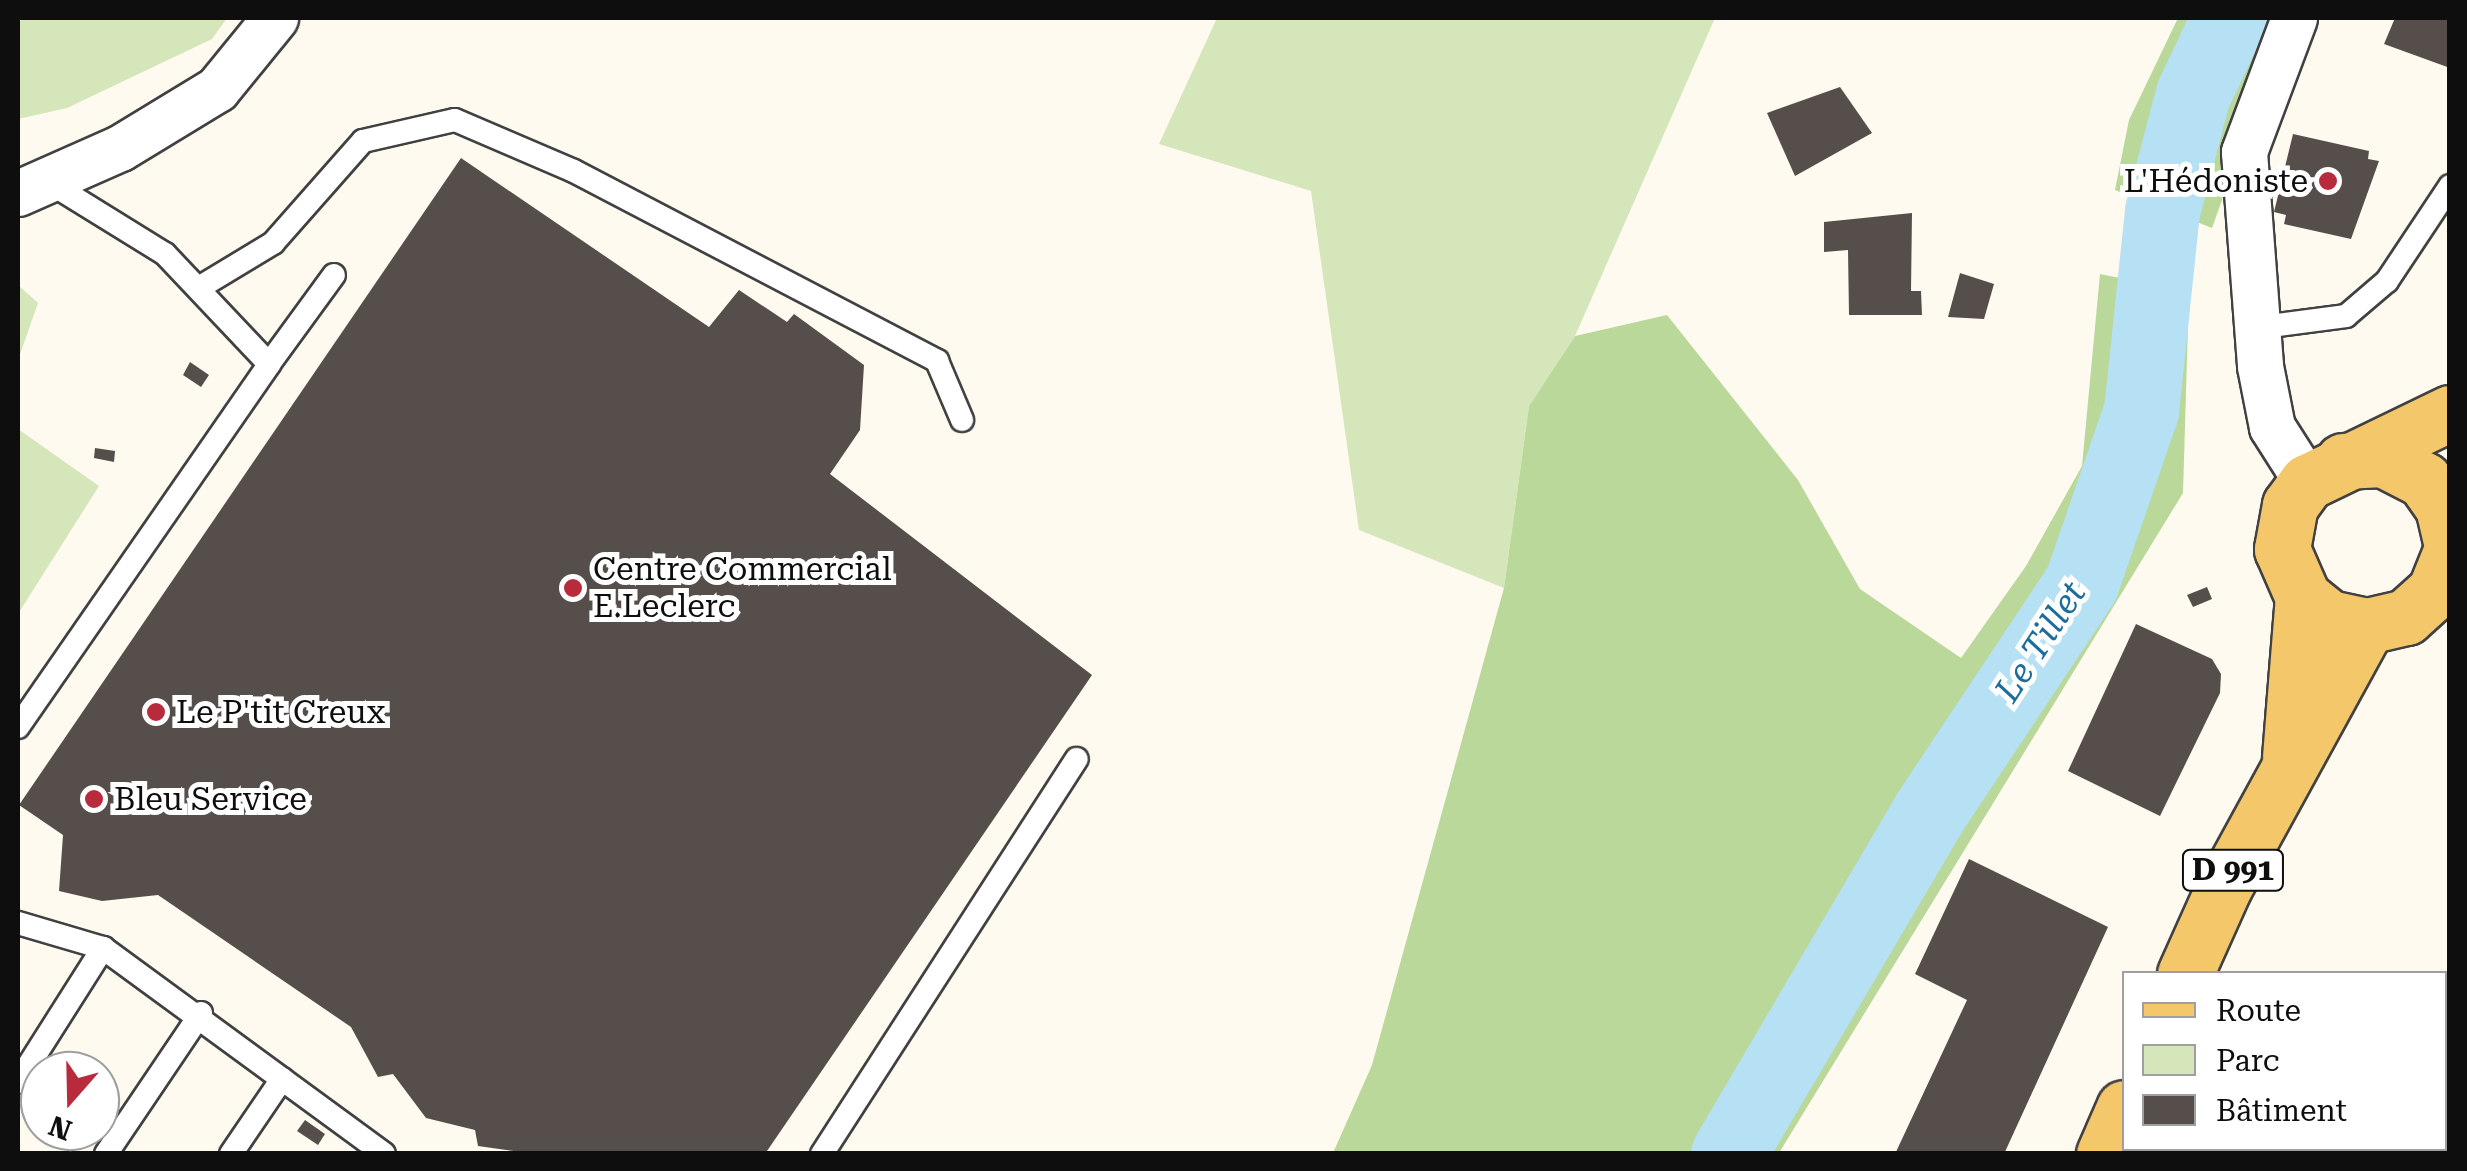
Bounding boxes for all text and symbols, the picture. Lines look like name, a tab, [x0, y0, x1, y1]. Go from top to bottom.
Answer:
place label: L'Hédoniste	[2124, 162, 2308, 200]
marker: L'Hédoniste	[2317, 170, 2339, 192]
place label: Centre Commercial E.Leclerc	[593, 551, 892, 626]
water label: Le Tillet	[1987, 574, 2095, 710]
marker: Centre Commercial E.Leclerc	[562, 577, 584, 599]
place label: Le P'tit Creux	[176, 693, 385, 731]
marker: Le P'tit Creux	[145, 701, 167, 723]
place label: Bleu Service	[114, 780, 307, 818]
marker: Bleu Service	[83, 788, 105, 810]
road number: D 991	[2180, 845, 2286, 895]
legend	[2122, 971, 2447, 1151]
text: Route	[2216, 993, 2301, 1028]
text: Parc	[2216, 1043, 2280, 1078]
north arrow	[20, 1051, 120, 1151]
text: Bâtiment	[2216, 1093, 2347, 1128]
text: N	[44, 1109, 76, 1147]

